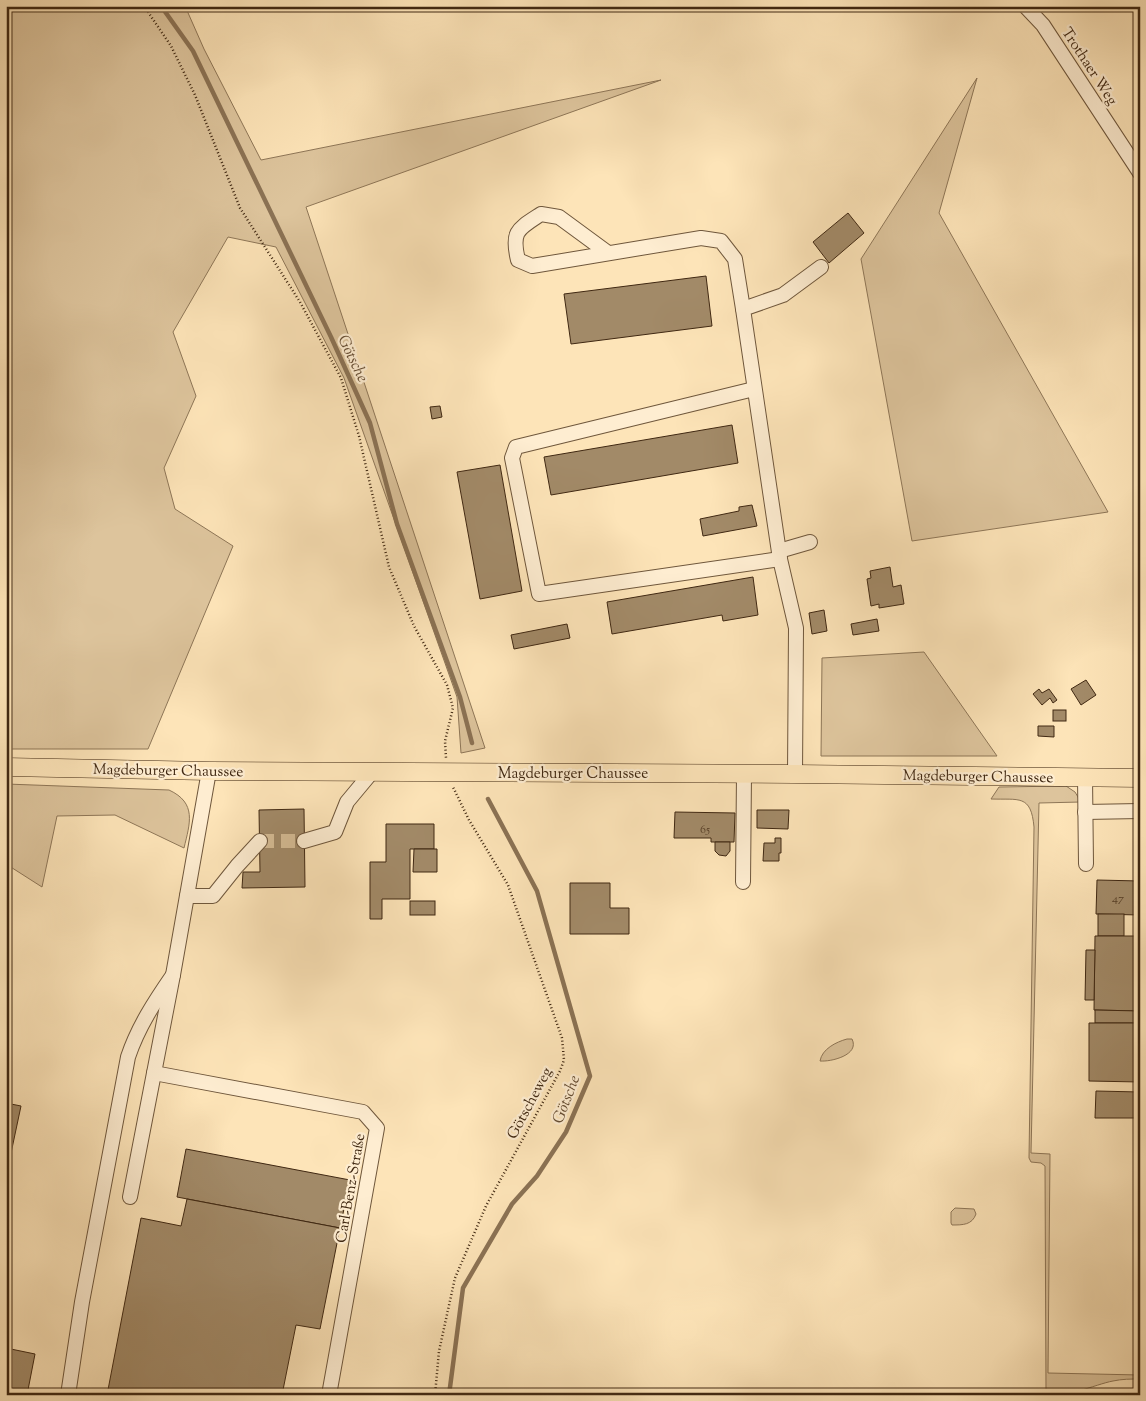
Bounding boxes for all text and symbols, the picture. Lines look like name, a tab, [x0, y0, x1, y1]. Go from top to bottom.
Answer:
street label: Trothaer Weg	[1056, 24, 1122, 110]
water label: Götsche	[330, 332, 373, 387]
street label: Magdeburger Chaussee	[93, 760, 243, 783]
street label: Magdeburger Chaussee	[498, 764, 648, 785]
street label: Magdeburger Chaussee	[903, 766, 1053, 789]
house number: 65	[700, 821, 710, 839]
house number: 47	[1112, 890, 1124, 908]
street label: Götscheweg	[503, 1064, 558, 1143]
water label: Götsche	[548, 1072, 587, 1127]
street label: Carl-Benz-Straße	[332, 1132, 371, 1245]

